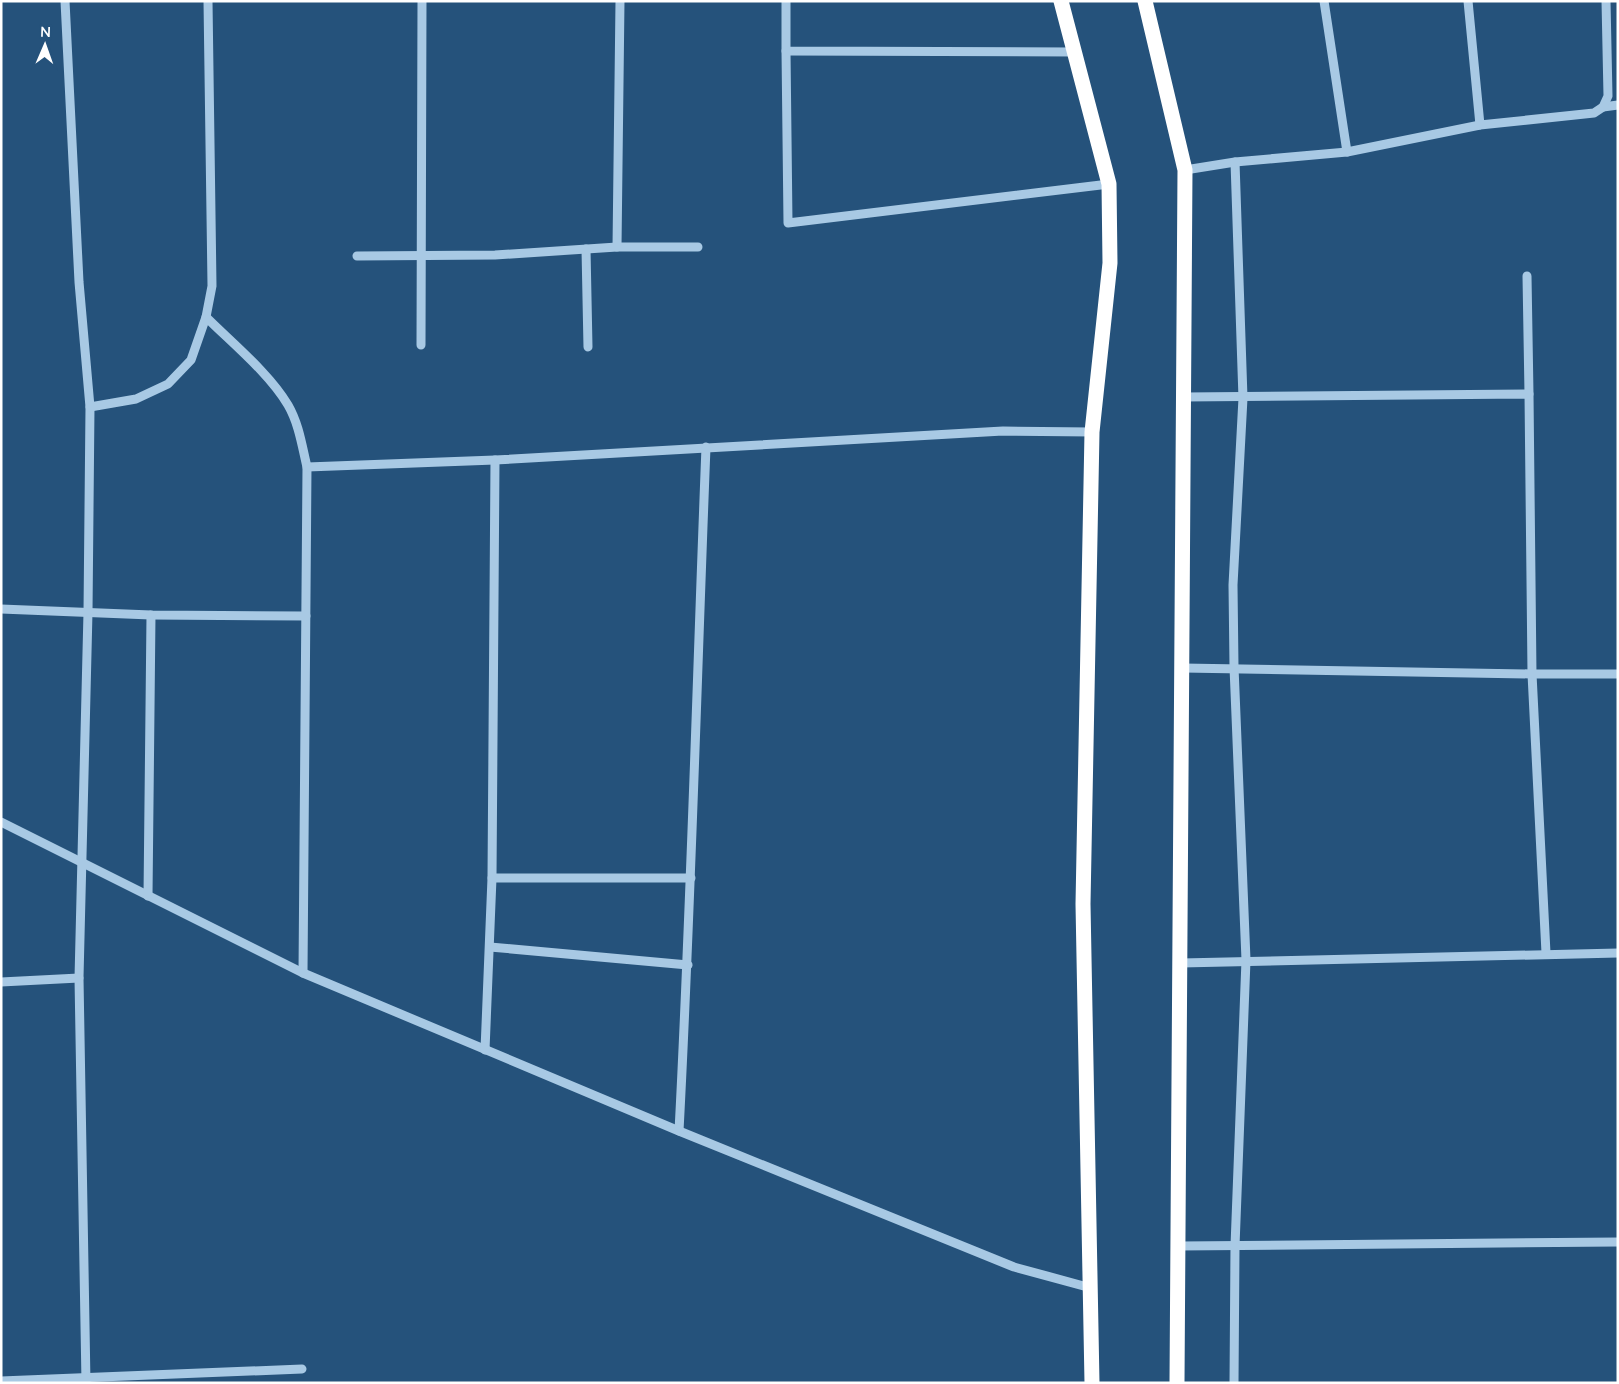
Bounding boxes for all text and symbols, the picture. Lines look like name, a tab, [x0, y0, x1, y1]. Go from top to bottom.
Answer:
north arrow	[20, 20, 70, 70]
text: N	[40, 23, 51, 40]

